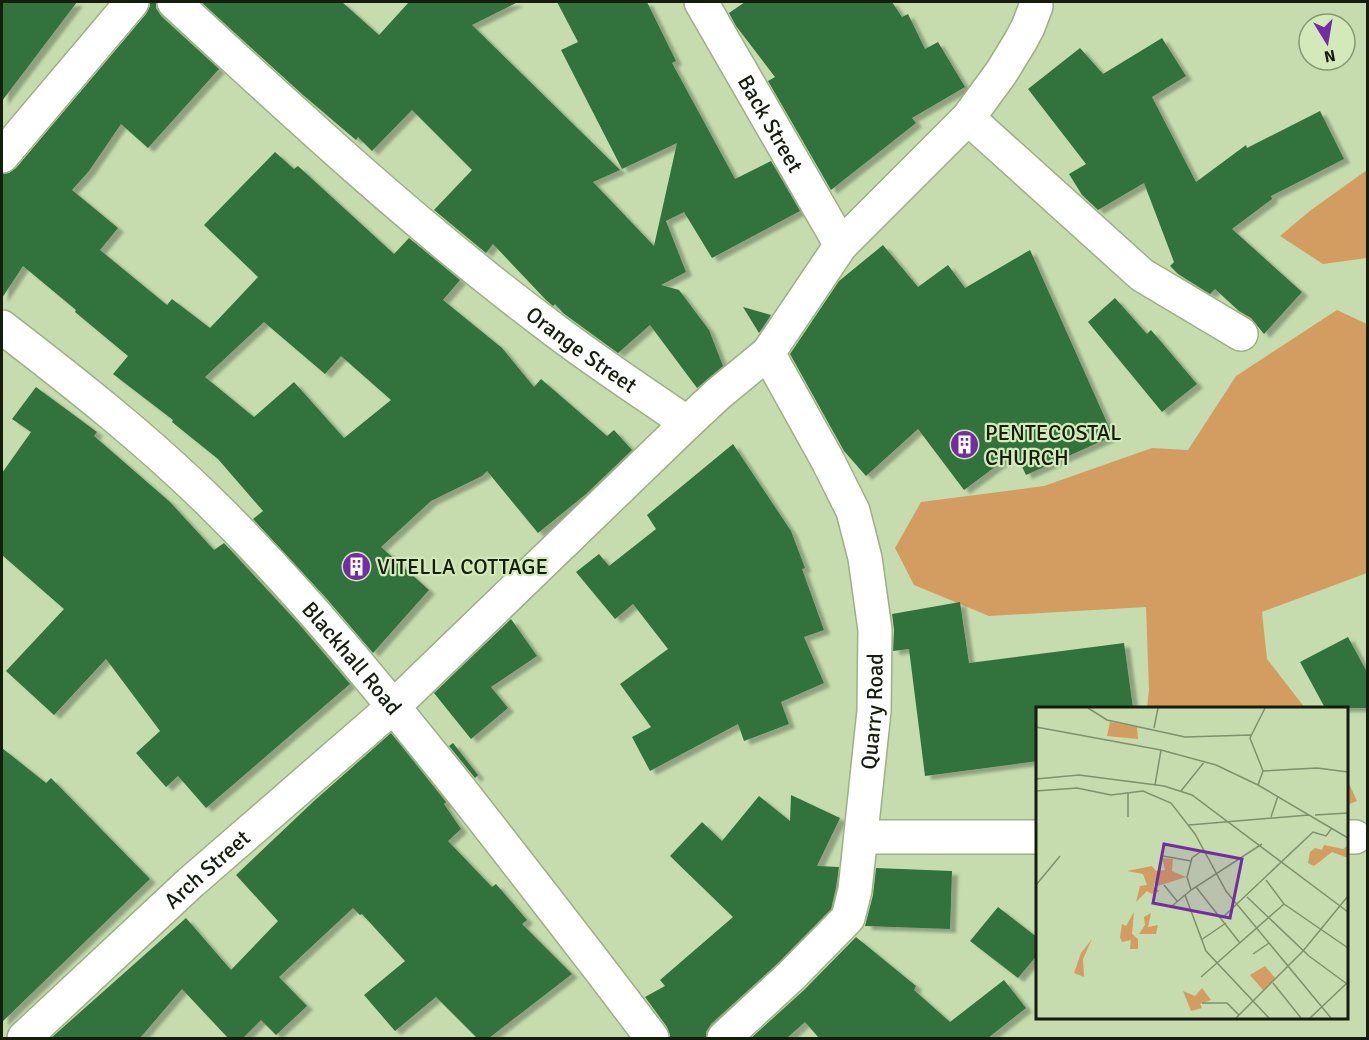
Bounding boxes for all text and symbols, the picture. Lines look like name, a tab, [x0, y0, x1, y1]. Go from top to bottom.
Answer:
north arrow	[1297, 12, 1357, 72]
text: N	[1322, 45, 1337, 67]
street label: Back Street	[732, 70, 810, 177]
street label: Orange Street	[521, 300, 643, 399]
place label: PENTECOSTAL CHURCH	[985, 419, 1121, 471]
building icon: PENTECOSTAL CHURCH	[948, 429, 980, 461]
building icon: VITELLA COTTAGE	[340, 550, 372, 582]
place label: VITELLA COTTAGE	[377, 553, 548, 580]
street label: Blackhall Road	[297, 595, 408, 720]
street label: Quarry Road	[854, 653, 888, 771]
inset map	[1036, 707, 1348, 1019]
street label: Arch Street	[158, 824, 256, 914]

